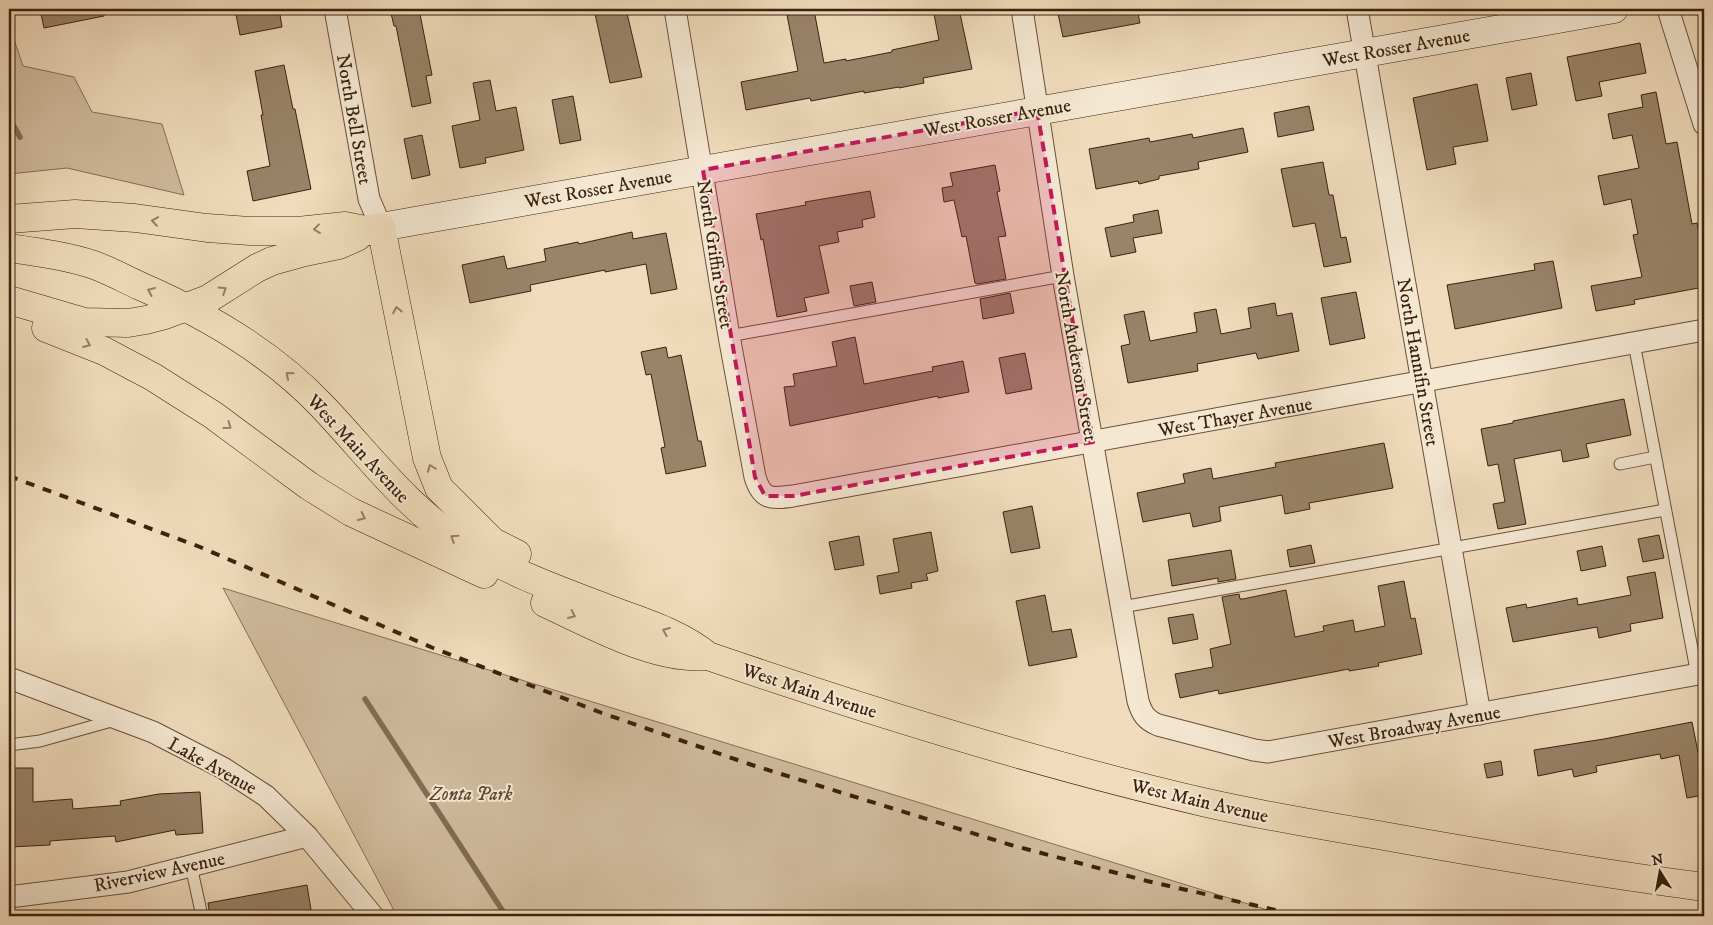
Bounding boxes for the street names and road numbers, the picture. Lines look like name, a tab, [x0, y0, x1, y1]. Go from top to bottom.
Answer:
street label: West Rosser Avenue	[1320, 24, 1472, 73]
street label: North Bell Street	[331, 52, 376, 186]
street label: West Rosser Avenue	[921, 94, 1073, 143]
street label: West Rosser Avenue	[522, 165, 674, 214]
street label: North Griffin Street	[691, 178, 738, 330]
street label: North Anderson Street	[1049, 269, 1102, 443]
street label: North Hannifin Street	[1391, 277, 1444, 448]
street label: West Main Avenue	[301, 389, 414, 508]
street label: West Thayer Avenue	[1155, 393, 1314, 443]
street label: West Main Avenue	[738, 659, 880, 724]
street label: West Broadway Avenue	[1325, 701, 1502, 754]
street label: Lake Avenue	[164, 733, 261, 800]
street label: West Main Avenue	[1128, 774, 1271, 828]
street label: Riverview Avenue	[92, 847, 227, 898]

